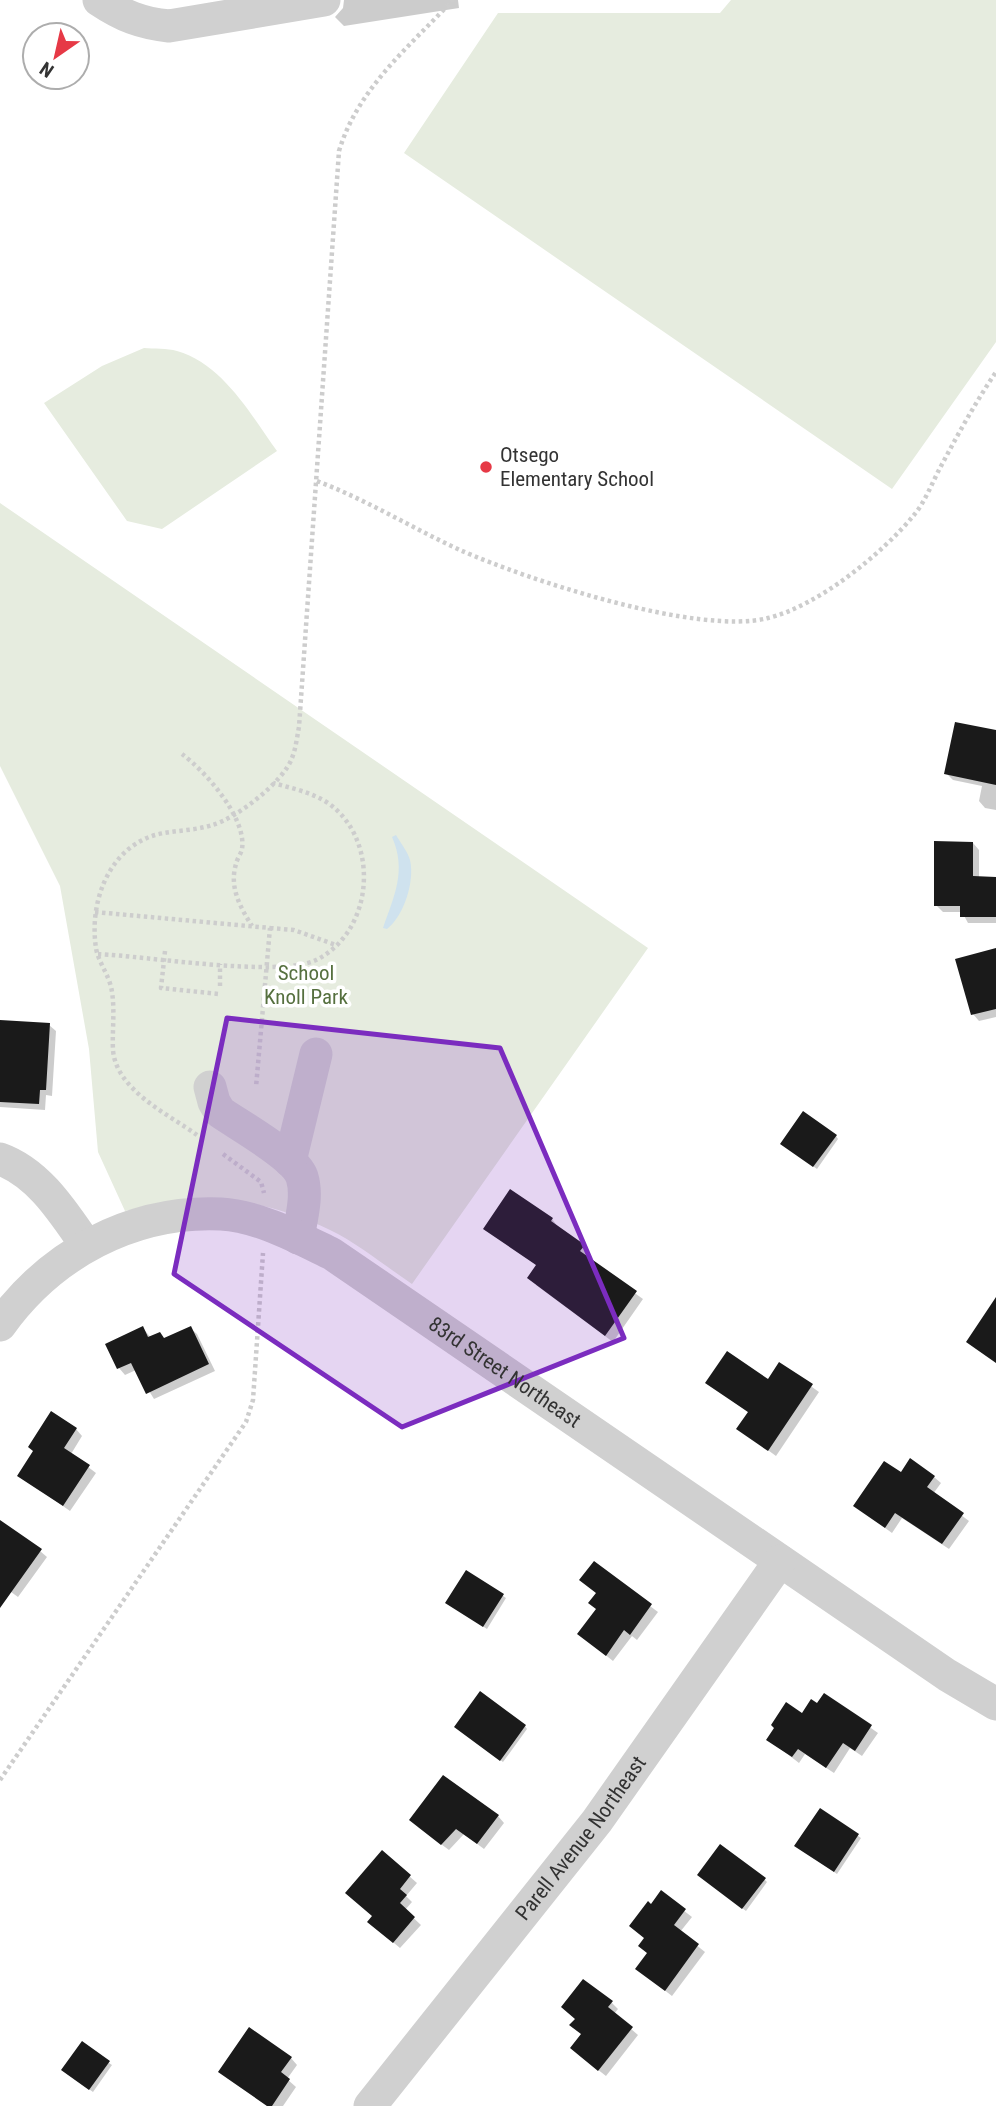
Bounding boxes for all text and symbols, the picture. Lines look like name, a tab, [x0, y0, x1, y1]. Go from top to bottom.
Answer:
north arrow	[21, 21, 91, 91]
text: N	[36, 57, 58, 82]
place label: Otsego Elementary School	[500, 443, 654, 491]
marker: Otsego Elementary School	[478, 459, 494, 475]
park label: School Knoll Park	[264, 961, 348, 1009]
street label: 83rd Street Northeast	[424, 1312, 585, 1433]
street label: Parell Avenue Northeast	[511, 1751, 651, 1925]

